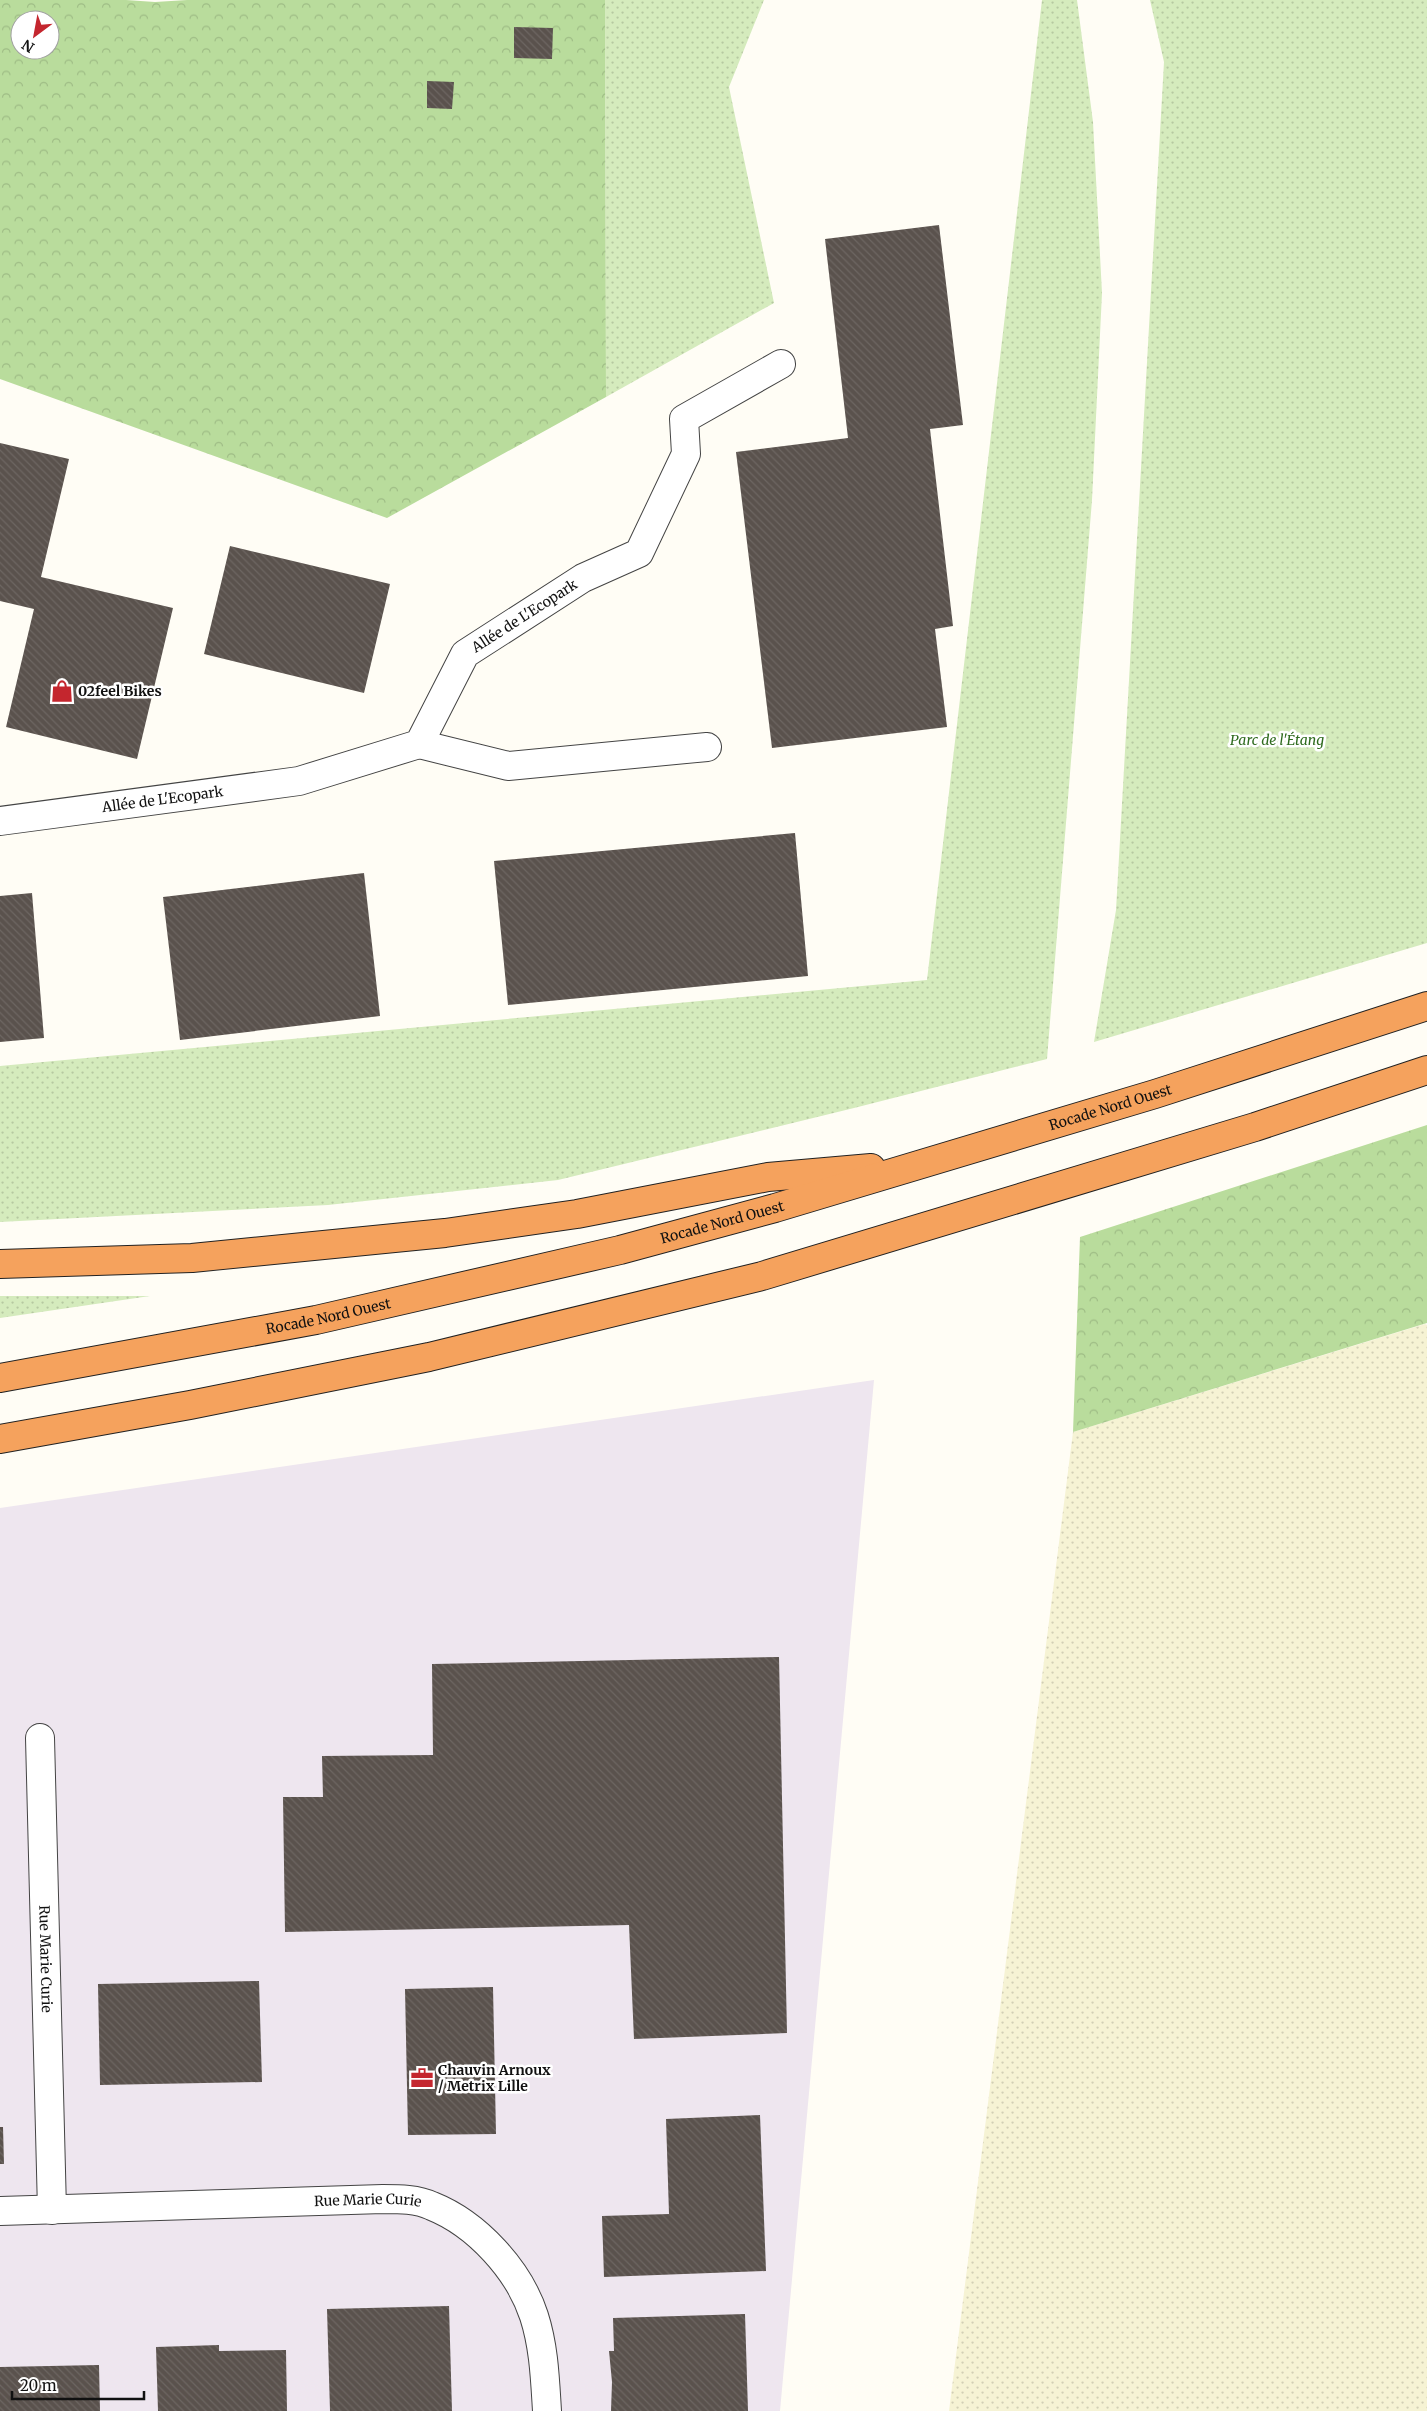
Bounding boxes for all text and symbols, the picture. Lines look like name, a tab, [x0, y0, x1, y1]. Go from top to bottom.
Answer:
north arrow	[10, 10, 60, 60]
text: N	[19, 35, 38, 57]
street label: Allée de L'Ecopark	[467, 575, 581, 657]
shop icon: 02feel Bikes	[49, 678, 75, 704]
place label: 02feel Bikes	[78, 682, 162, 700]
park label: Parc de l'Étang	[1230, 731, 1324, 749]
street label: Allée de L'Ecopark	[100, 782, 224, 816]
street label: Rocade Nord Ouest	[1047, 1080, 1175, 1134]
street label: Rocade Nord Ouest	[658, 1197, 787, 1248]
street label: Rocade Nord Ouest	[264, 1294, 393, 1338]
street label: Rue Marie Curie	[35, 1905, 56, 2013]
place label: Chauvin Arnoux / Metrix Lille	[438, 2061, 551, 2095]
office icon: Chauvin Arnoux / Metrix Lille	[409, 2065, 435, 2091]
street label: Rue Marie Curie	[314, 2190, 423, 2211]
scale bar	[12, 2368, 145, 2400]
text: 20 m	[20, 2376, 57, 2395]

